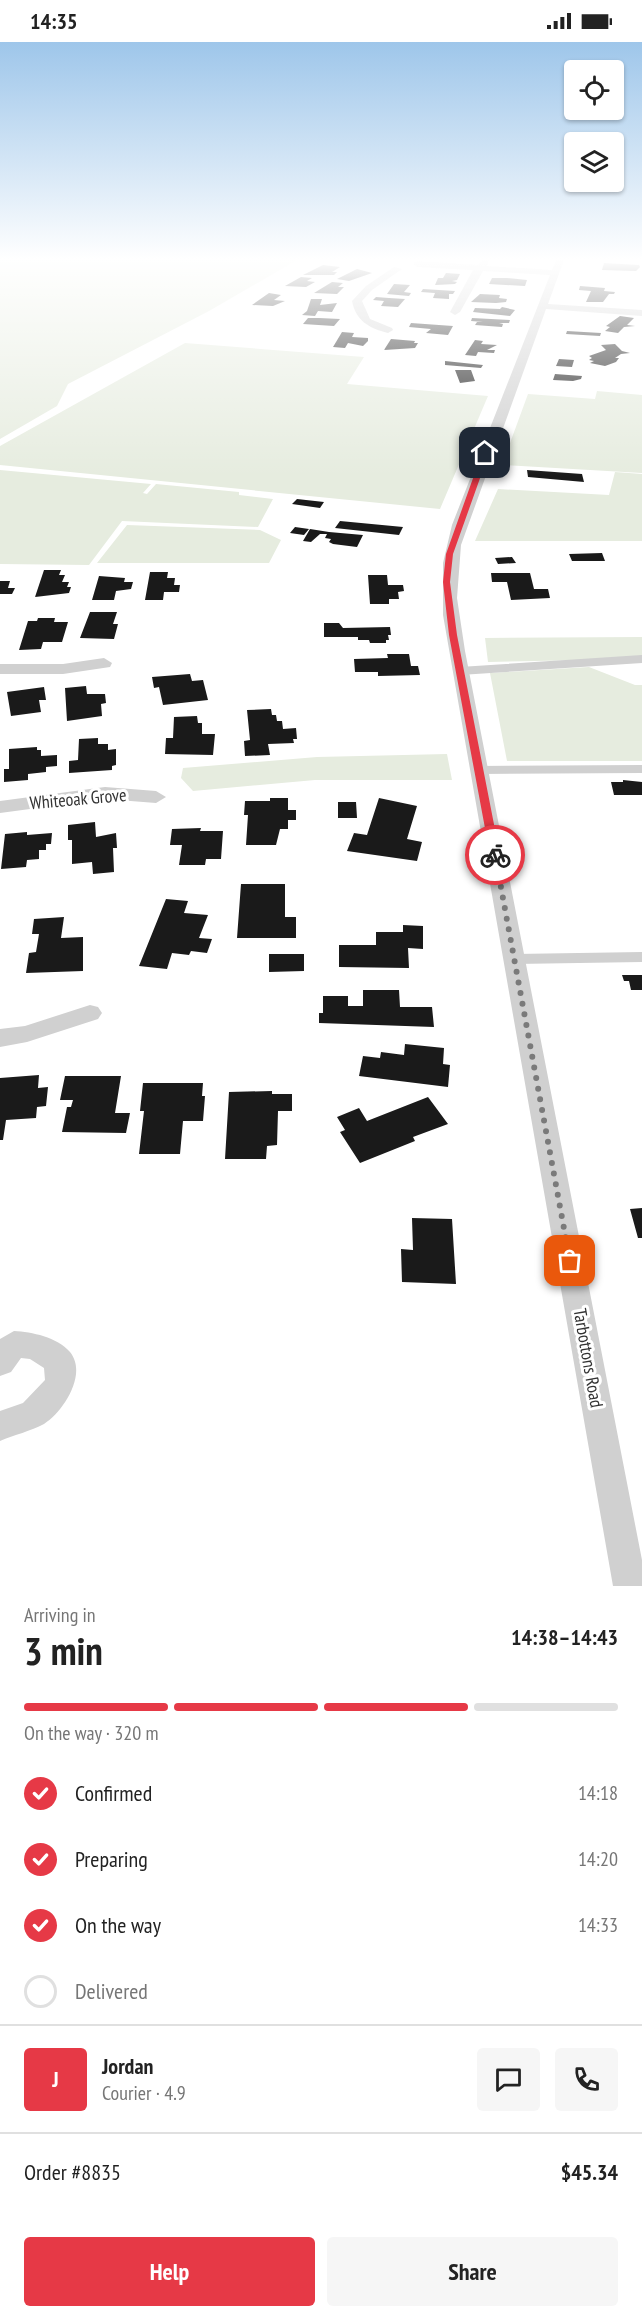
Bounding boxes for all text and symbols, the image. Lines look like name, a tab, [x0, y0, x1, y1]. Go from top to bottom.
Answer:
text: 14:35	[30, 7, 78, 35]
map controls	[564, 60, 624, 192]
button: locate	[564, 60, 624, 120]
button: layers	[564, 132, 624, 192]
pin	[459, 427, 510, 478]
icon: home	[468, 436, 501, 469]
street label: Whiteoak Grove	[29, 783, 127, 814]
courier	[465, 825, 525, 885]
icon: bike	[479, 839, 512, 872]
pin	[544, 1235, 595, 1286]
icon: bag	[553, 1244, 586, 1277]
street label: Tarbottons Road	[568, 1307, 609, 1409]
text: Arriving in	[24, 1602, 96, 1628]
text: 14:38–14:43	[511, 1623, 618, 1651]
text: 3 min	[24, 1625, 103, 1676]
text: On the way · 320 m	[24, 1720, 159, 1746]
icon: check	[24, 1777, 57, 1810]
text: Confirmed	[75, 1779, 152, 1807]
text: 14:18	[578, 1780, 618, 1806]
icon: check	[24, 1843, 57, 1876]
text: Preparing	[75, 1845, 148, 1873]
text: 14:20	[578, 1846, 618, 1872]
icon: check	[24, 1909, 57, 1942]
text: On the way	[75, 1911, 161, 1939]
text: 14:33	[578, 1912, 618, 1938]
text: Delivered	[75, 1977, 148, 2005]
button: chat	[477, 2048, 540, 2111]
button: phone	[555, 2048, 618, 2111]
text: Jordan	[102, 2052, 153, 2080]
text: J	[52, 2065, 59, 2093]
text: Courier · 4.9	[102, 2080, 186, 2106]
text: Order #8835	[24, 2158, 121, 2186]
text: $45.34	[561, 2158, 618, 2186]
button: Help	[24, 2237, 315, 2306]
button: Share	[327, 2237, 618, 2306]

